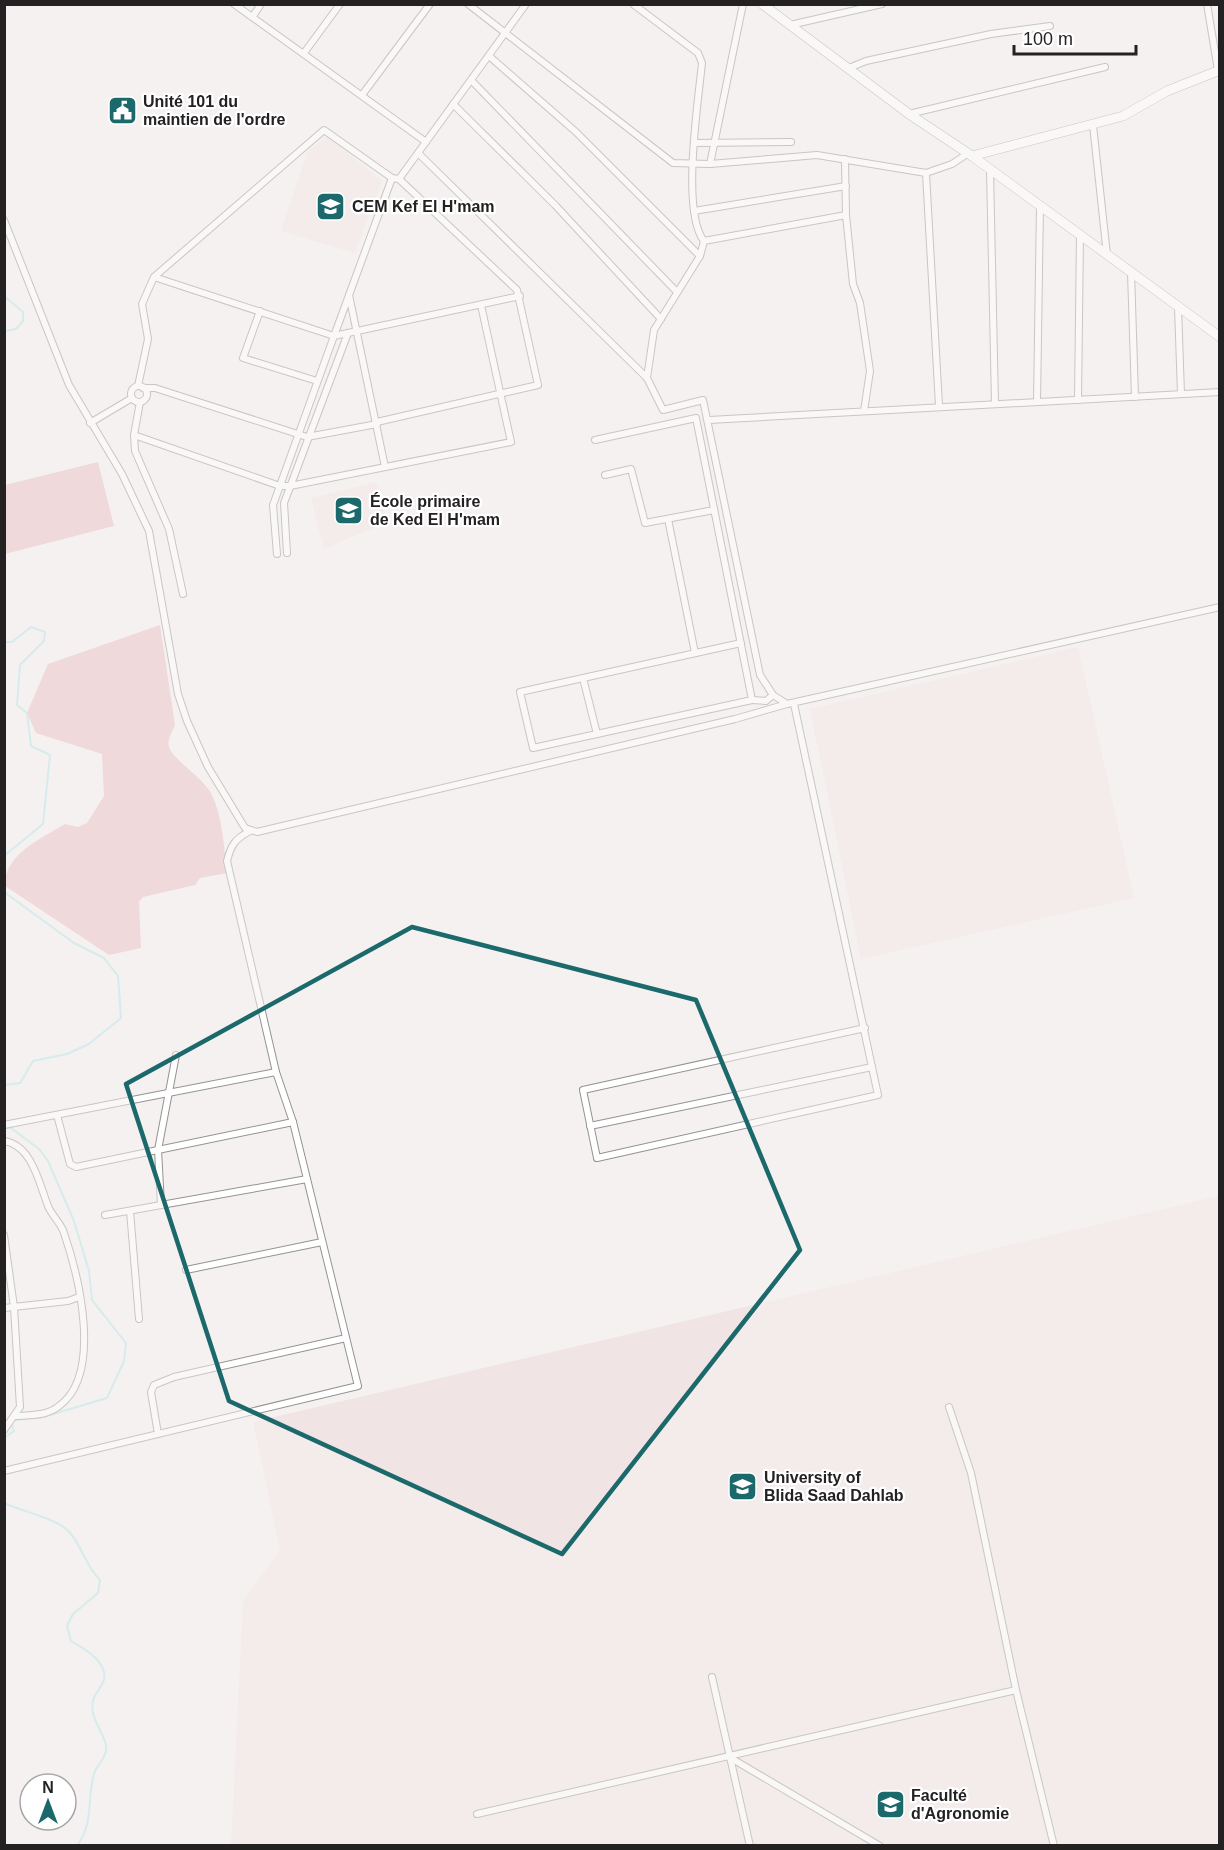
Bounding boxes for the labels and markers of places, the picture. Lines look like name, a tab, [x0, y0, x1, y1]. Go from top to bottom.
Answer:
place label: Unité 101 du maintien de l'ordre	[143, 93, 286, 128]
public building icon: Unité 101 du maintien de l'ordre	[106, 94, 138, 126]
school or university icon: CEM Kef El H'mam	[315, 190, 347, 222]
place label: CEM Kef El H'mam	[352, 198, 495, 215]
place label: École primaire de Ked El H'mam	[370, 492, 500, 528]
school or university icon: École primaire de Ked El H'mam	[333, 494, 365, 526]
place label: University of Blida Saad Dahlab	[764, 1469, 904, 1504]
school or university icon: University of Blida Saad Dahlab	[727, 1470, 759, 1502]
place label: Faculté d'Agronomie	[911, 1787, 1009, 1822]
school or university icon: Faculté d'Agronomie	[874, 1788, 906, 1820]

